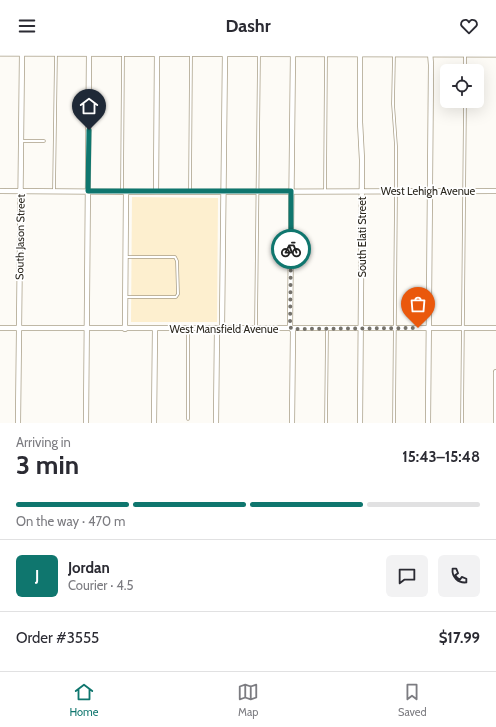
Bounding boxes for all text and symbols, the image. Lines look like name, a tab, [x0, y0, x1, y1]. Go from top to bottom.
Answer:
icon: menu	[16, 15, 38, 37]
text: Dashr	[225, 15, 271, 37]
icon: heart	[458, 15, 480, 37]
map controls	[440, 64, 484, 108]
button: locate	[440, 64, 484, 108]
pin	[72, 89, 106, 130]
icon: home	[78, 95, 100, 117]
street label: West Lehigh Avenue	[381, 184, 476, 198]
street label: South Jason Street	[12, 194, 28, 280]
street label: South Elati Street	[355, 196, 369, 278]
courier	[271, 229, 311, 269]
icon: bike	[280, 238, 302, 260]
pin	[401, 287, 435, 328]
icon: bag	[407, 293, 429, 315]
street label: West Mansfield Avenue	[170, 322, 279, 336]
text: Arriving in	[16, 434, 71, 450]
text: 15:43–15:48	[402, 448, 480, 466]
text: 3 min	[16, 449, 79, 481]
text: On the way · 470 m	[16, 513, 125, 529]
button: chat	[386, 555, 428, 597]
button: phone	[438, 555, 480, 597]
text: Jordan	[68, 559, 110, 577]
text: J	[35, 567, 39, 585]
text: Courier · 4.5	[68, 577, 133, 593]
text: Order #3555	[16, 629, 99, 647]
text: $17.99	[439, 629, 480, 647]
tab: Home	[69, 681, 98, 719]
tab: Map	[237, 681, 259, 719]
tab: Saved	[398, 681, 427, 719]

